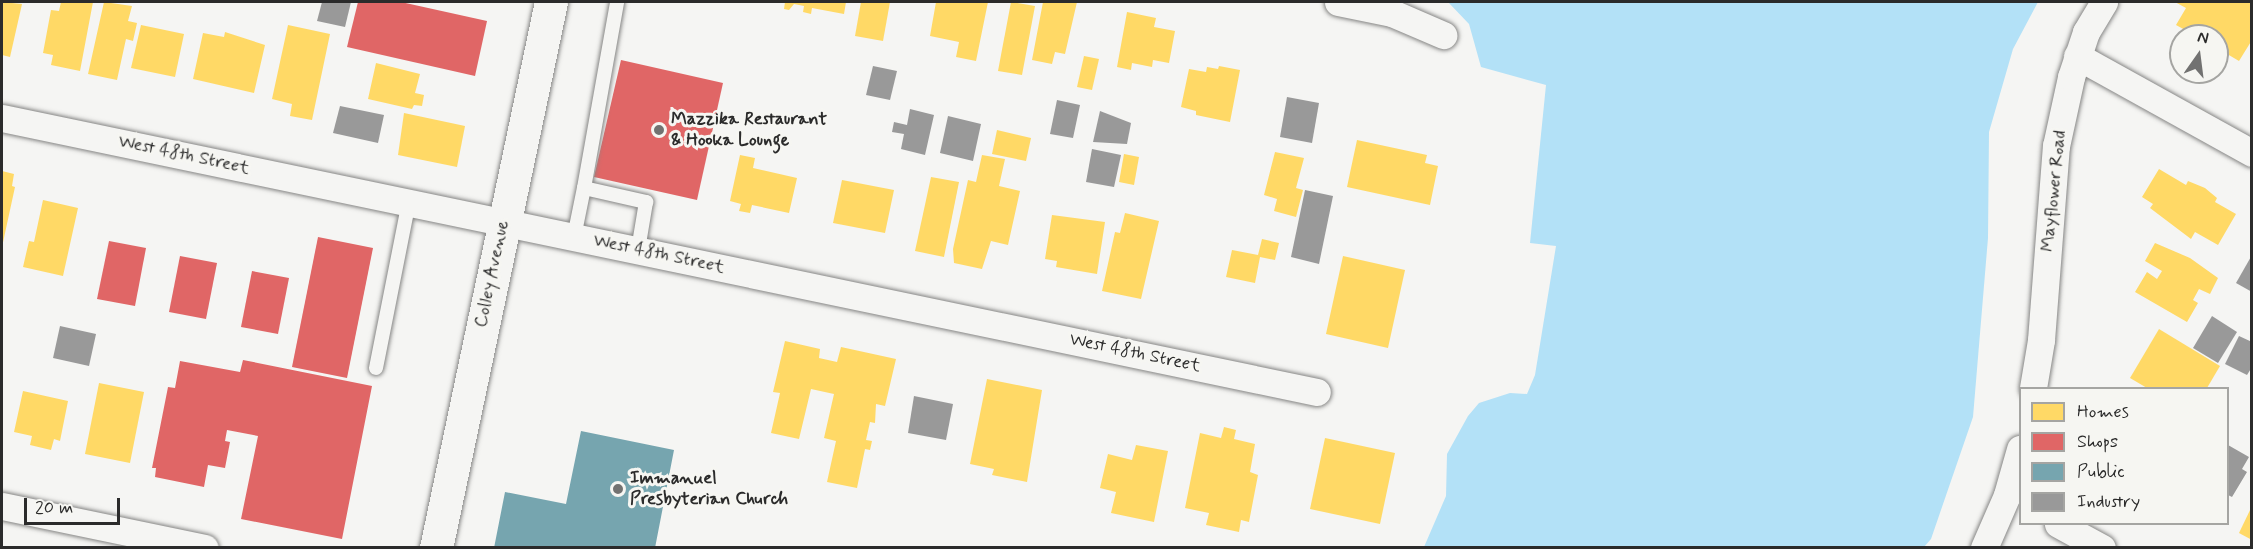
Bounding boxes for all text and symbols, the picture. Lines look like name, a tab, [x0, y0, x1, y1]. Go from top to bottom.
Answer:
north arrow	[2169, 24, 2229, 84]
text: N	[2195, 27, 2211, 49]
place label: Mazzika Restaurant & Hooka Lounge	[671, 109, 827, 152]
marker: Mazzika Restaurant & Hooka Lounge	[652, 123, 666, 137]
street label: Mayflower Road	[2037, 129, 2071, 253]
street label: West 48th Street	[116, 131, 252, 179]
street label: Colley Avenue	[470, 219, 514, 329]
street label: West 48th Street	[591, 230, 727, 278]
street label: West 48th Street	[1067, 329, 1203, 377]
legend	[2019, 387, 2229, 525]
text: Homes	[2077, 400, 2129, 424]
text: Shops	[2077, 430, 2118, 454]
text: Public	[2077, 460, 2125, 484]
place label: Immanuel Presbyterian Church	[630, 468, 792, 510]
marker: Immanuel Presbyterian Church	[611, 482, 625, 496]
scale bar	[27, 486, 123, 524]
text: Industry	[2077, 490, 2140, 514]
text: 20 m	[35, 496, 73, 520]

